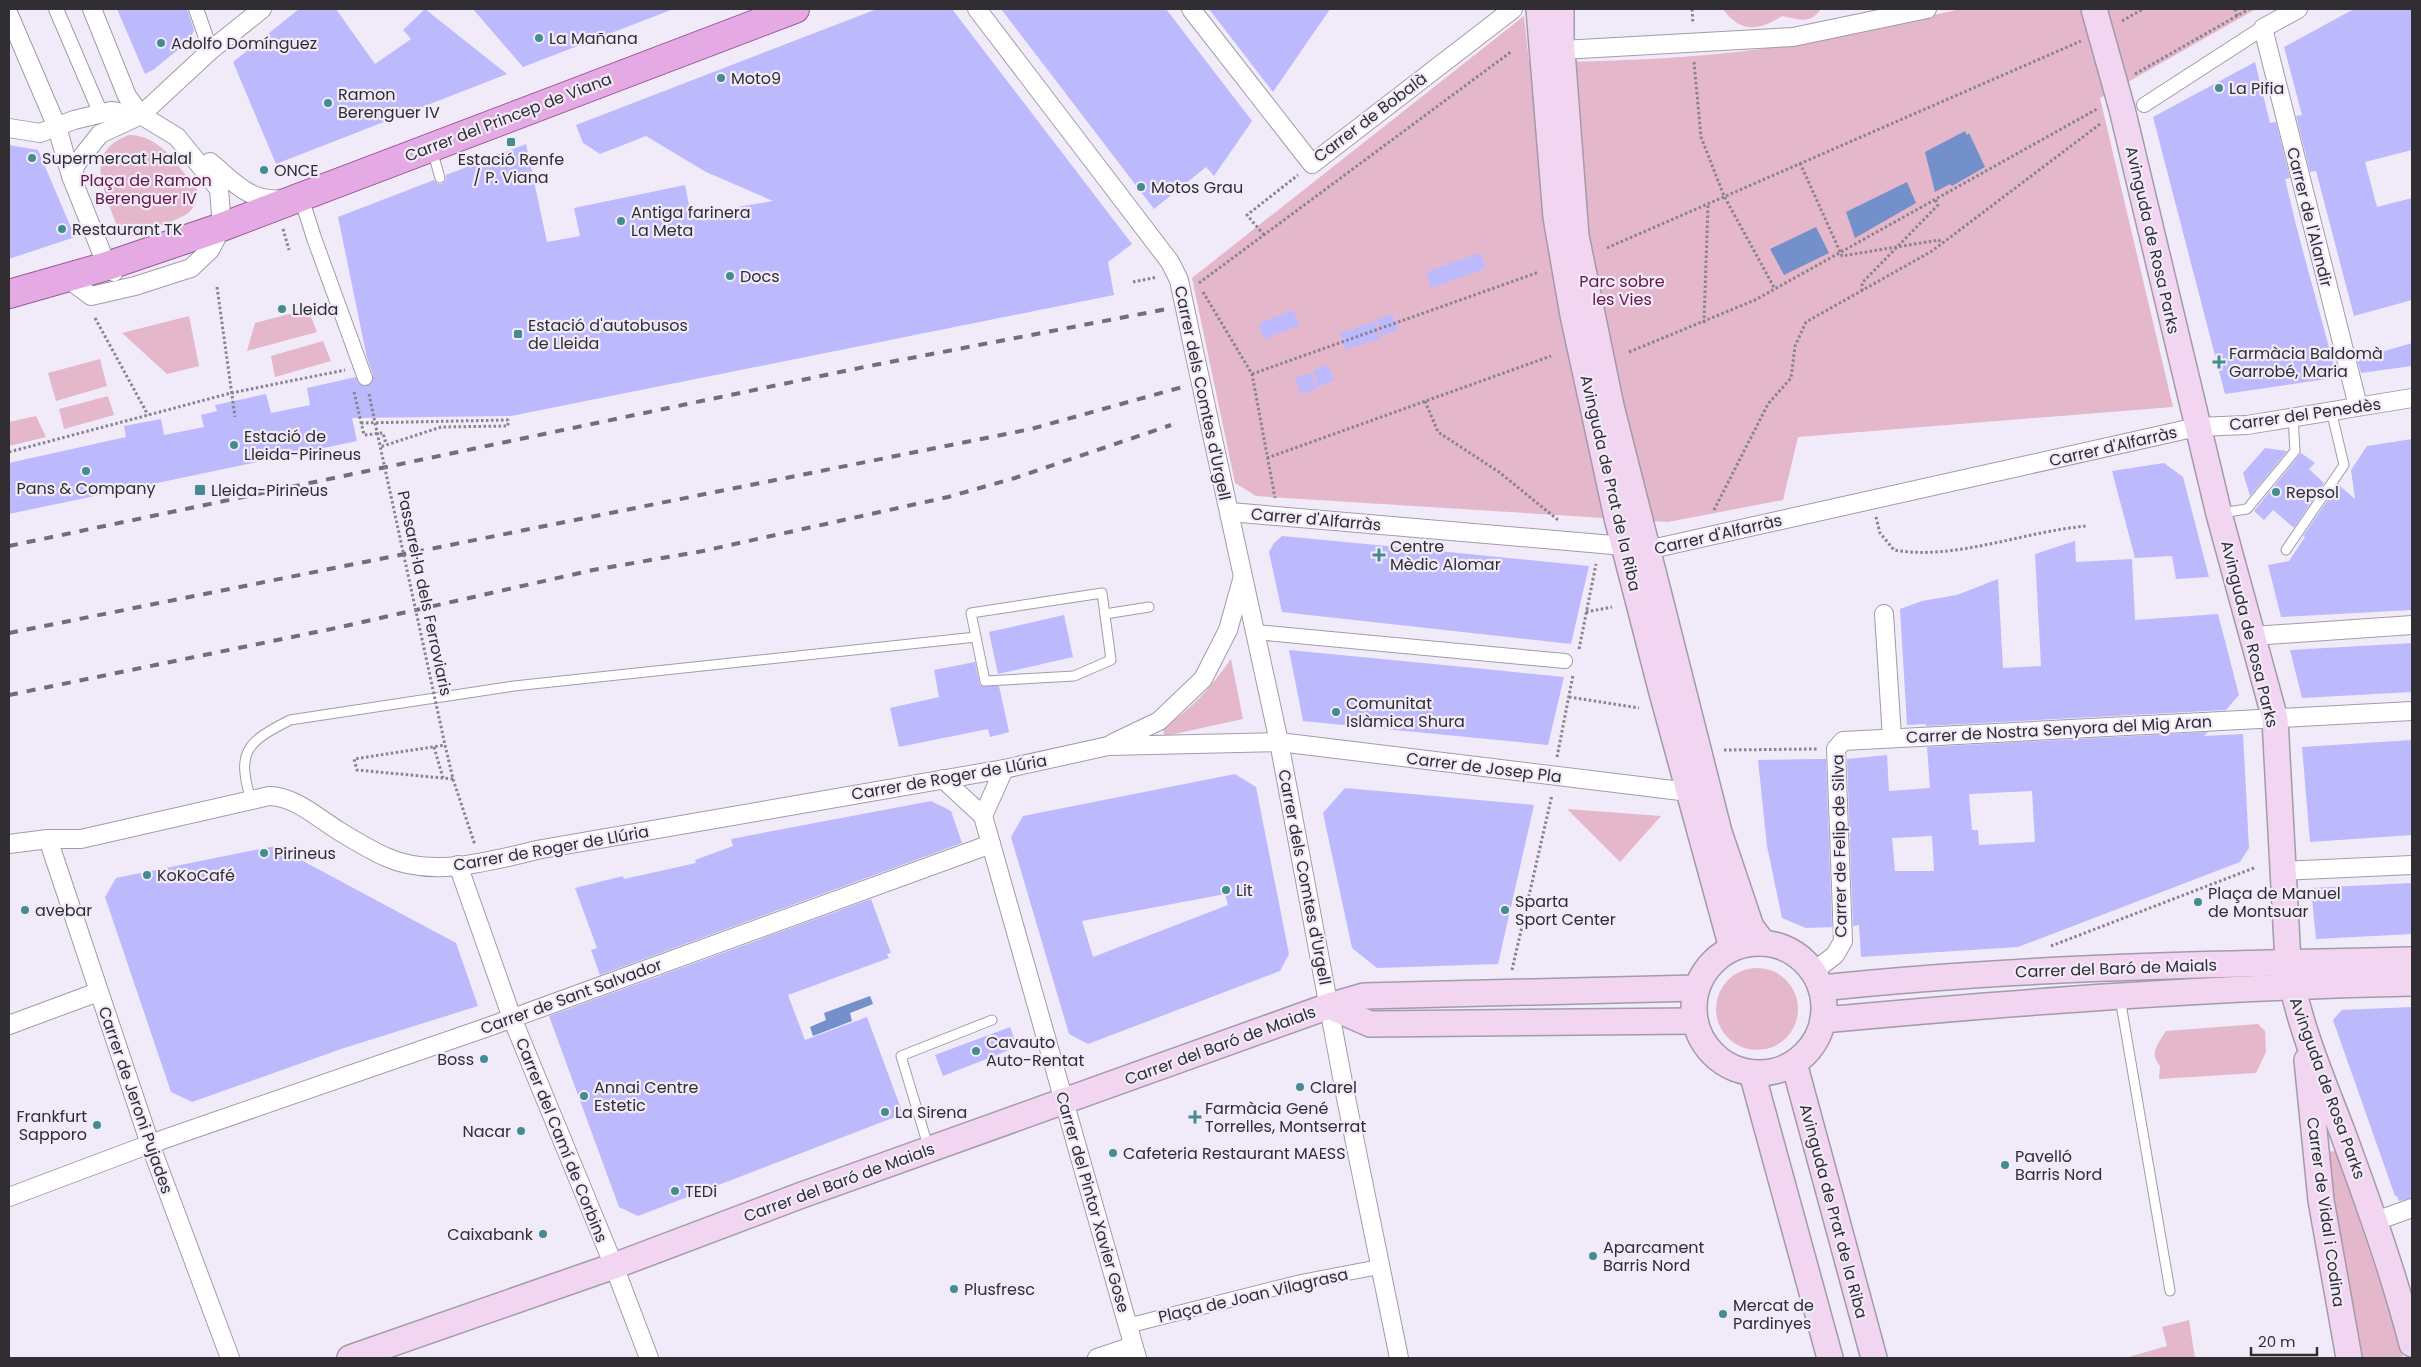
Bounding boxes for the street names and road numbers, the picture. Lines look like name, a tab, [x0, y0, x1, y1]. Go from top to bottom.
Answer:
street label: Carrer del Princep de Viana	[401, 67, 615, 168]
street label: Carrer de Bobalà	[1309, 67, 1432, 168]
street label: Avinguda de Rosa Parks	[2120, 144, 2185, 336]
street label: Carrer de l'Alandir	[2281, 145, 2338, 289]
street label: Carrer dels Comtes d'Urgell	[1169, 284, 1236, 502]
street label: Avinguda de Prat de la Riba	[1574, 373, 1647, 594]
street label: Carrer del Penedès	[2228, 392, 2382, 437]
street label: Carrer d'Alfarràs	[2047, 421, 2179, 472]
street label: Passarel·la dels Ferroviaris	[392, 488, 458, 698]
street label: Carrer d'Alfarràs	[1250, 502, 1382, 537]
street label: Carrer d'Alfarràs	[1652, 509, 1784, 560]
street label: Avinguda de Rosa Parks	[2215, 538, 2284, 730]
street label: Carrer de Nostra Senyora del Mig Aran	[1905, 710, 2213, 749]
street label: Carrer de Josep Pla	[1405, 747, 1563, 788]
street label: Carrer de Roger de Llúria	[850, 749, 1049, 806]
street label: Carrer de Felip de Silva	[1826, 754, 1853, 938]
street label: Carrer dels Comtes d'Urgell	[1272, 768, 1337, 987]
street label: Carrer de Roger de Llúria	[452, 820, 651, 877]
street label: Carrer de Sant Salvador	[477, 953, 665, 1040]
street label: Carrer del Baró de Maials	[2015, 953, 2217, 984]
street label: Avinguda de Rosa Parks	[2284, 994, 2371, 1182]
street label: Carrer del Baró de Maials	[1121, 1000, 1319, 1091]
street label: Carrer de Jeroni Pujades	[93, 1003, 178, 1197]
street label: Carrer del Camí de Corbins	[510, 1034, 613, 1246]
street label: Carrer del Pintor Xavier Gose	[1050, 1089, 1135, 1315]
street label: Avinguda de Prat de la Riba	[1794, 1101, 1873, 1321]
street label: Carrer de Vidal i Codina	[2301, 1116, 2350, 1308]
street label: Carrer del Baró de Maials	[740, 1137, 938, 1228]
street label: Plaça de Joan Vilagrasa	[1156, 1262, 1350, 1329]

